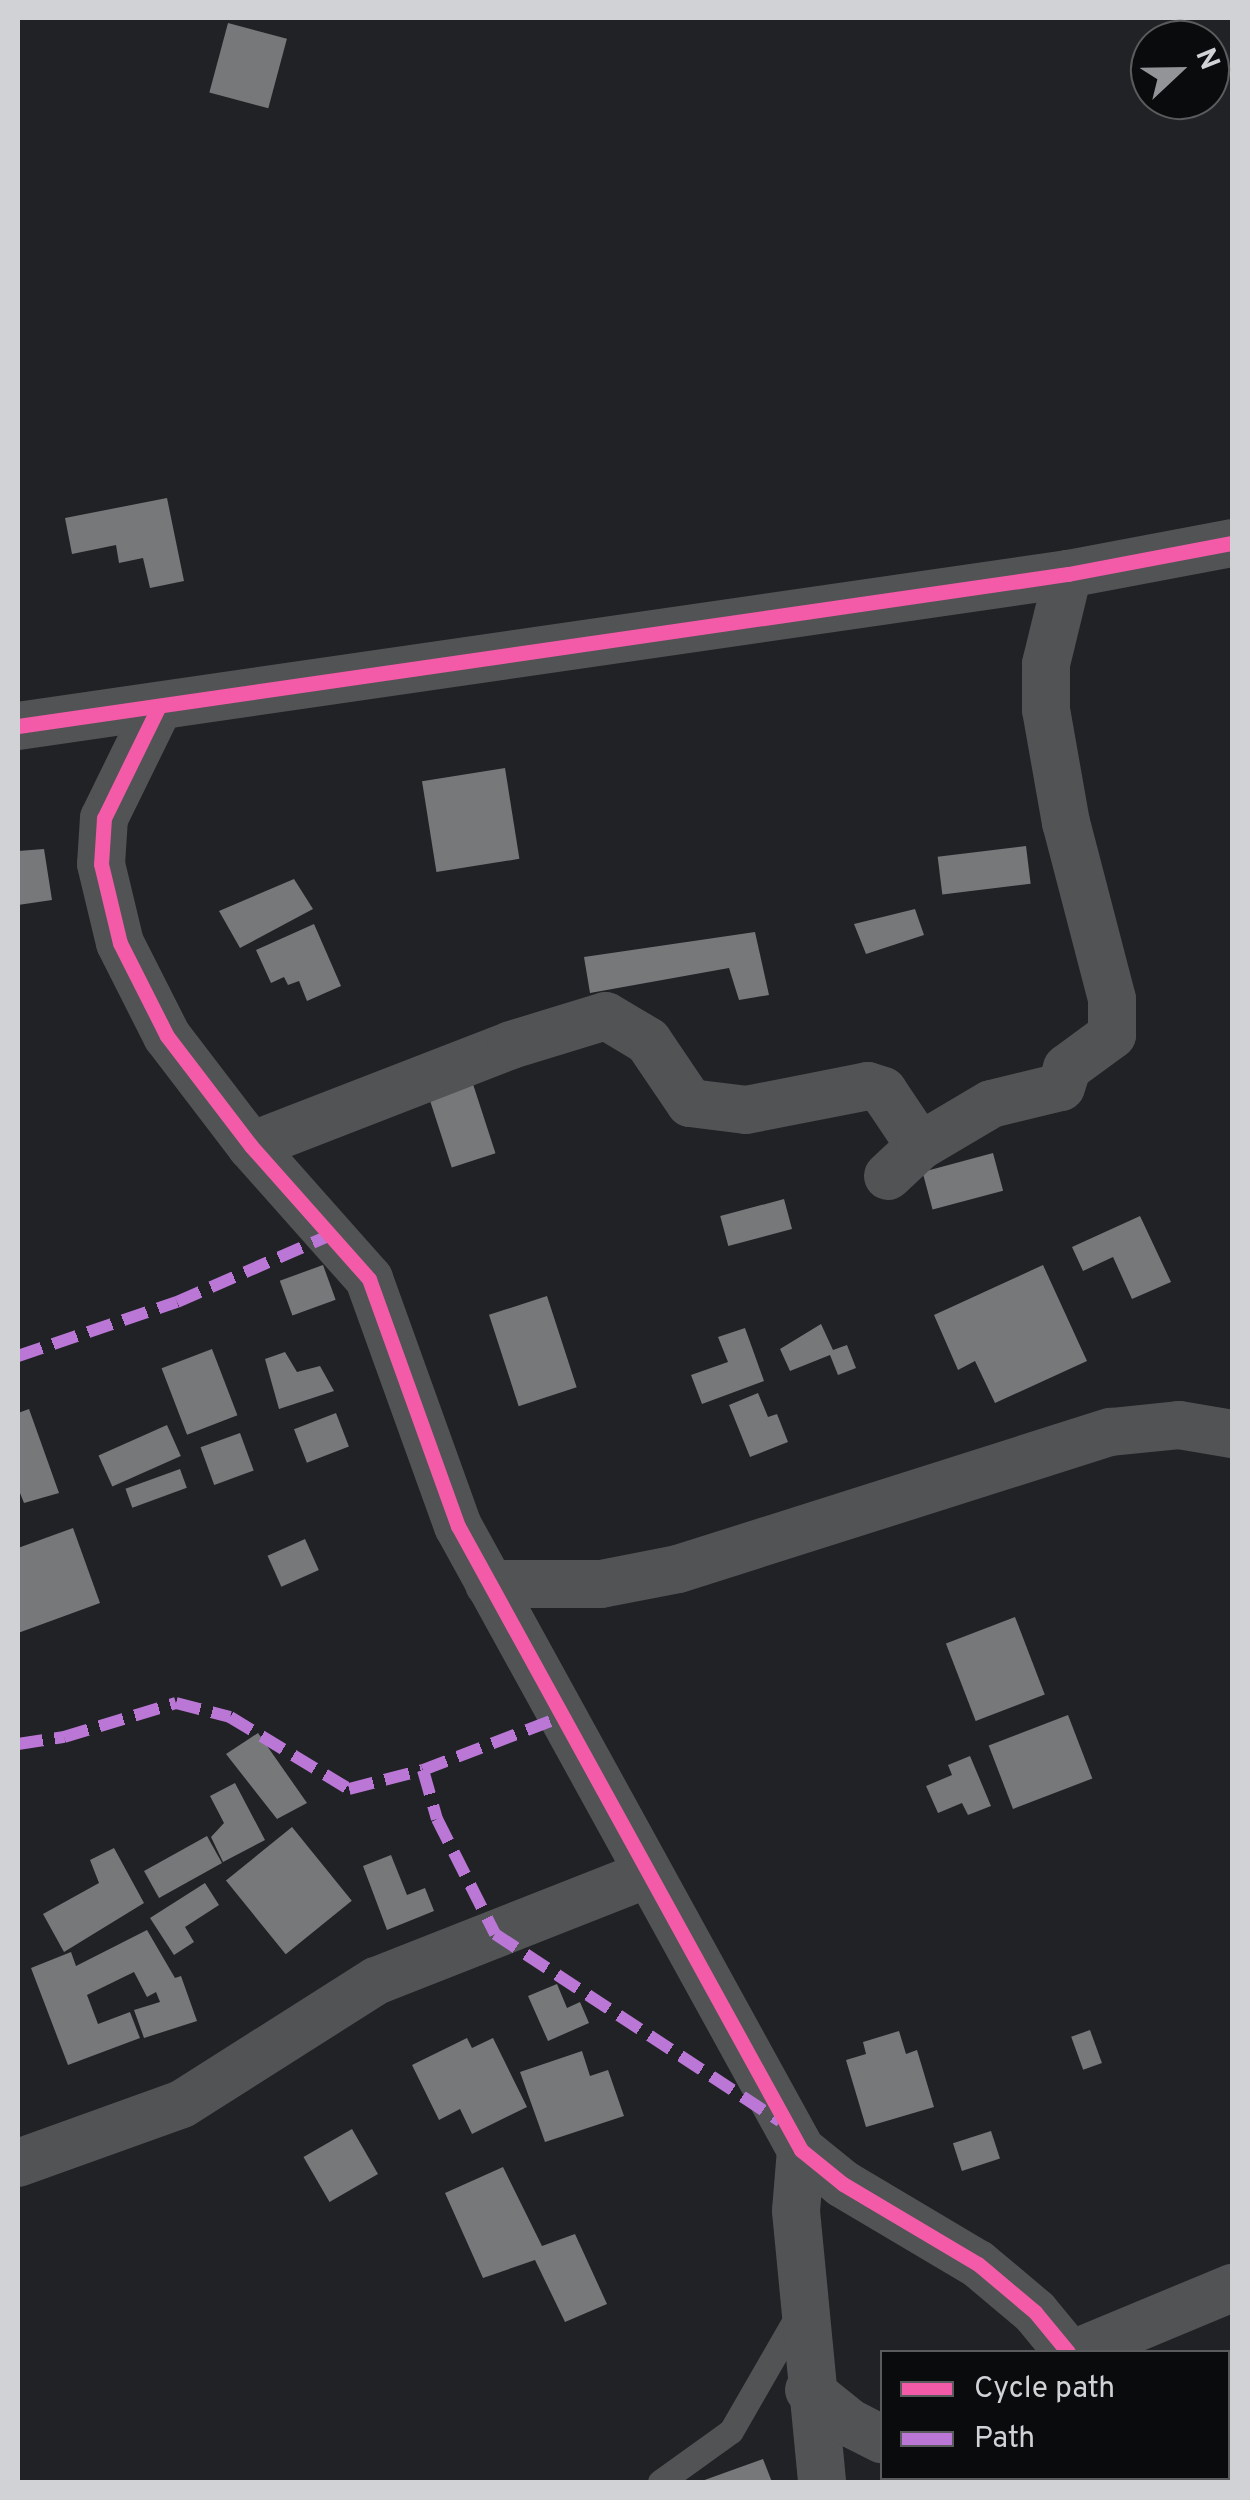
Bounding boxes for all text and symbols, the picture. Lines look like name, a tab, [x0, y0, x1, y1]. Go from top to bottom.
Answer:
north arrow	[1130, 20, 1230, 120]
text: N	[1186, 43, 1226, 76]
legend	[880, 2350, 1230, 2480]
text: Cycle path	[974, 2371, 1115, 2408]
text: Path	[974, 2421, 1035, 2458]

